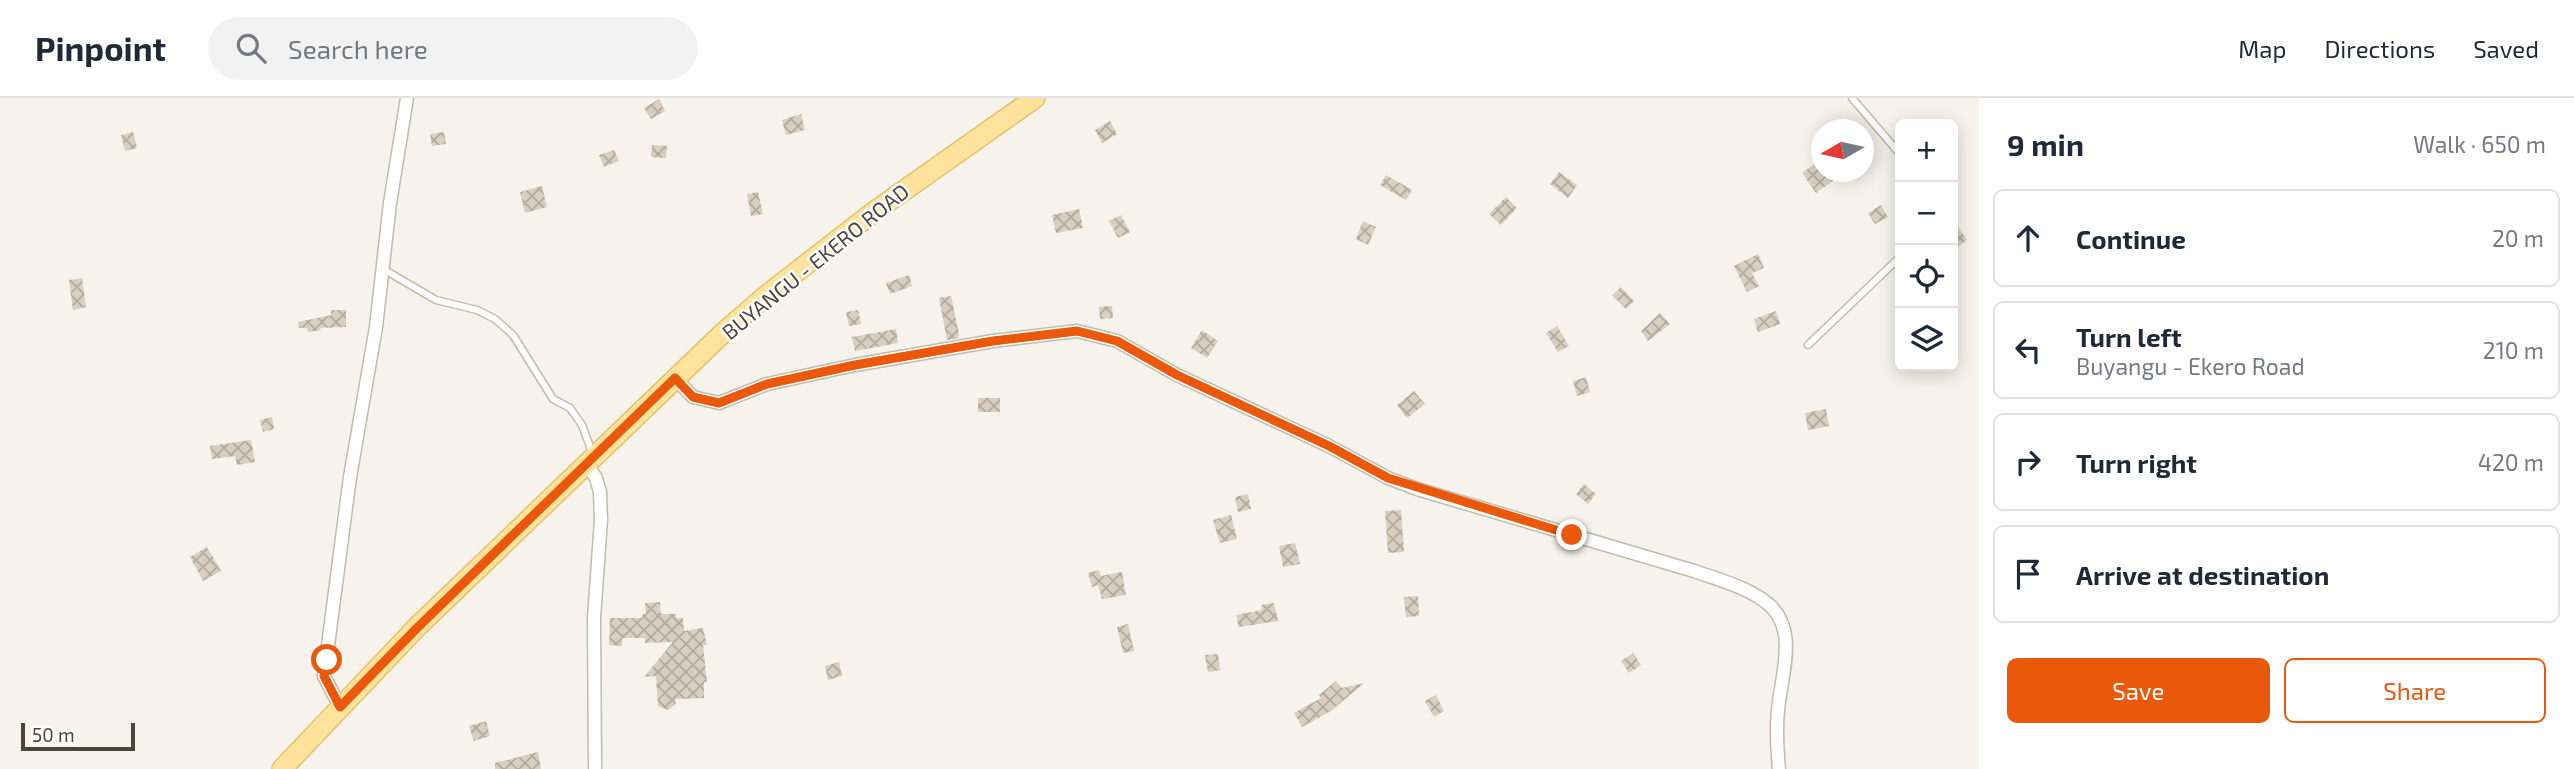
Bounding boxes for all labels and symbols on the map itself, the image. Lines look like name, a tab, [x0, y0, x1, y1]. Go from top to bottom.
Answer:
north arrow	[1811, 119, 1874, 182]
street label: BUYANGU - EKERO ROAD	[717, 178, 913, 344]
route end	[1556, 519, 1587, 550]
route start	[311, 644, 342, 675]
scale bar	[21, 720, 135, 752]

